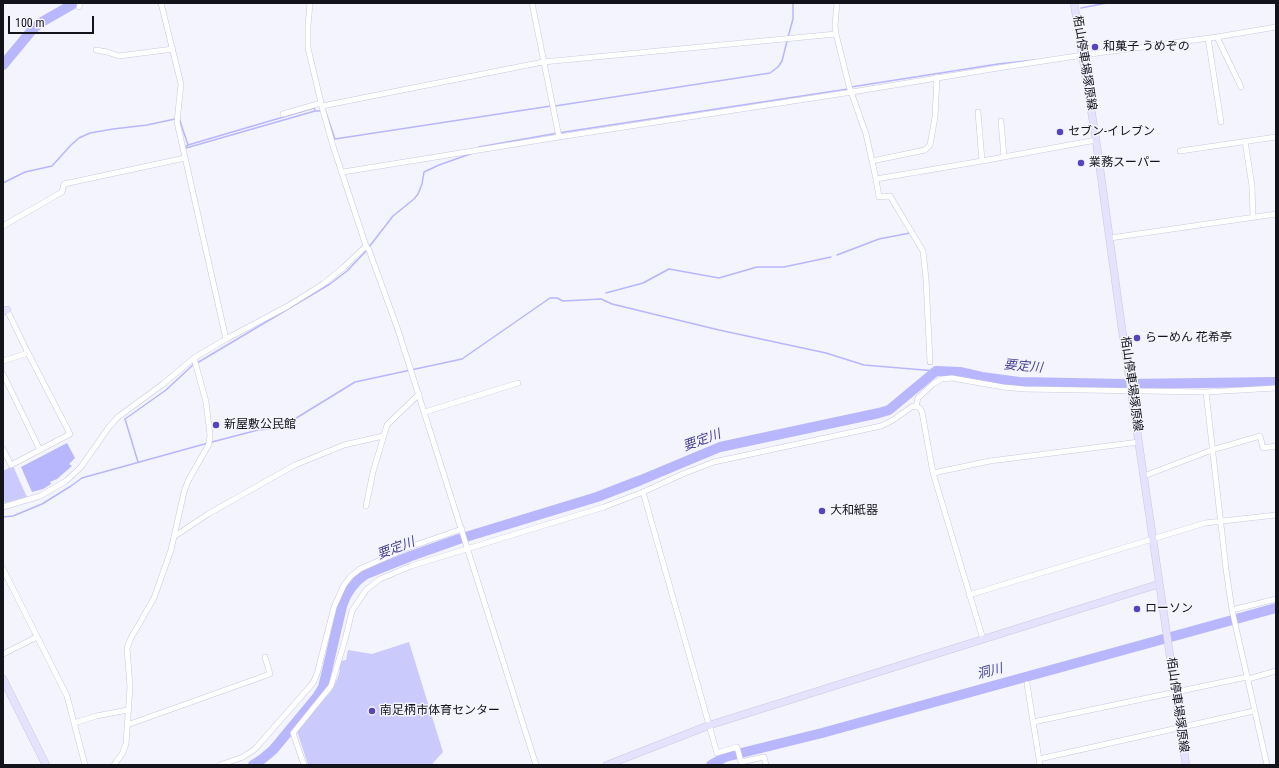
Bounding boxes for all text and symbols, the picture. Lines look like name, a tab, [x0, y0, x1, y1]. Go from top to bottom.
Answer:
scale bar	[10, 8, 96, 34]
street label: 栢山停車場塚原線	[1069, 14, 1099, 112]
text: 100 m	[15, 16, 45, 30]
place label: 和菓子 うめぞの	[1103, 40, 1190, 54]
marker: 和菓子 うめぞの	[1090, 42, 1100, 52]
place label: セブン-イレブン	[1068, 125, 1155, 139]
marker: セブン-イレブン	[1055, 127, 1065, 137]
place label: 業務スーパー	[1089, 156, 1161, 170]
marker: 業務スーパー	[1076, 158, 1086, 168]
place label: らーめん 花希亭	[1145, 331, 1232, 345]
marker: らーめん 花希亭	[1132, 333, 1142, 343]
street label: 栢山停車場塚原線	[1117, 335, 1145, 433]
water label: 要定川	[1003, 358, 1043, 376]
place label: 新屋敷公民館	[224, 418, 296, 432]
marker: 新屋敷公民館	[211, 420, 221, 430]
water label: 要定川	[681, 427, 723, 455]
place label: 大和紙器	[830, 504, 878, 518]
marker: 大和紙器	[817, 506, 827, 516]
water label: 要定川	[375, 535, 417, 563]
place label: ローソン	[1145, 602, 1193, 616]
marker: ローソン	[1132, 604, 1142, 614]
street label: 栢山停車場塚原線	[1163, 656, 1191, 754]
water label: 洞川	[975, 661, 1005, 683]
place label: 南足柄市体育センター	[380, 704, 500, 718]
marker: 南足柄市体育センター	[367, 706, 377, 716]

